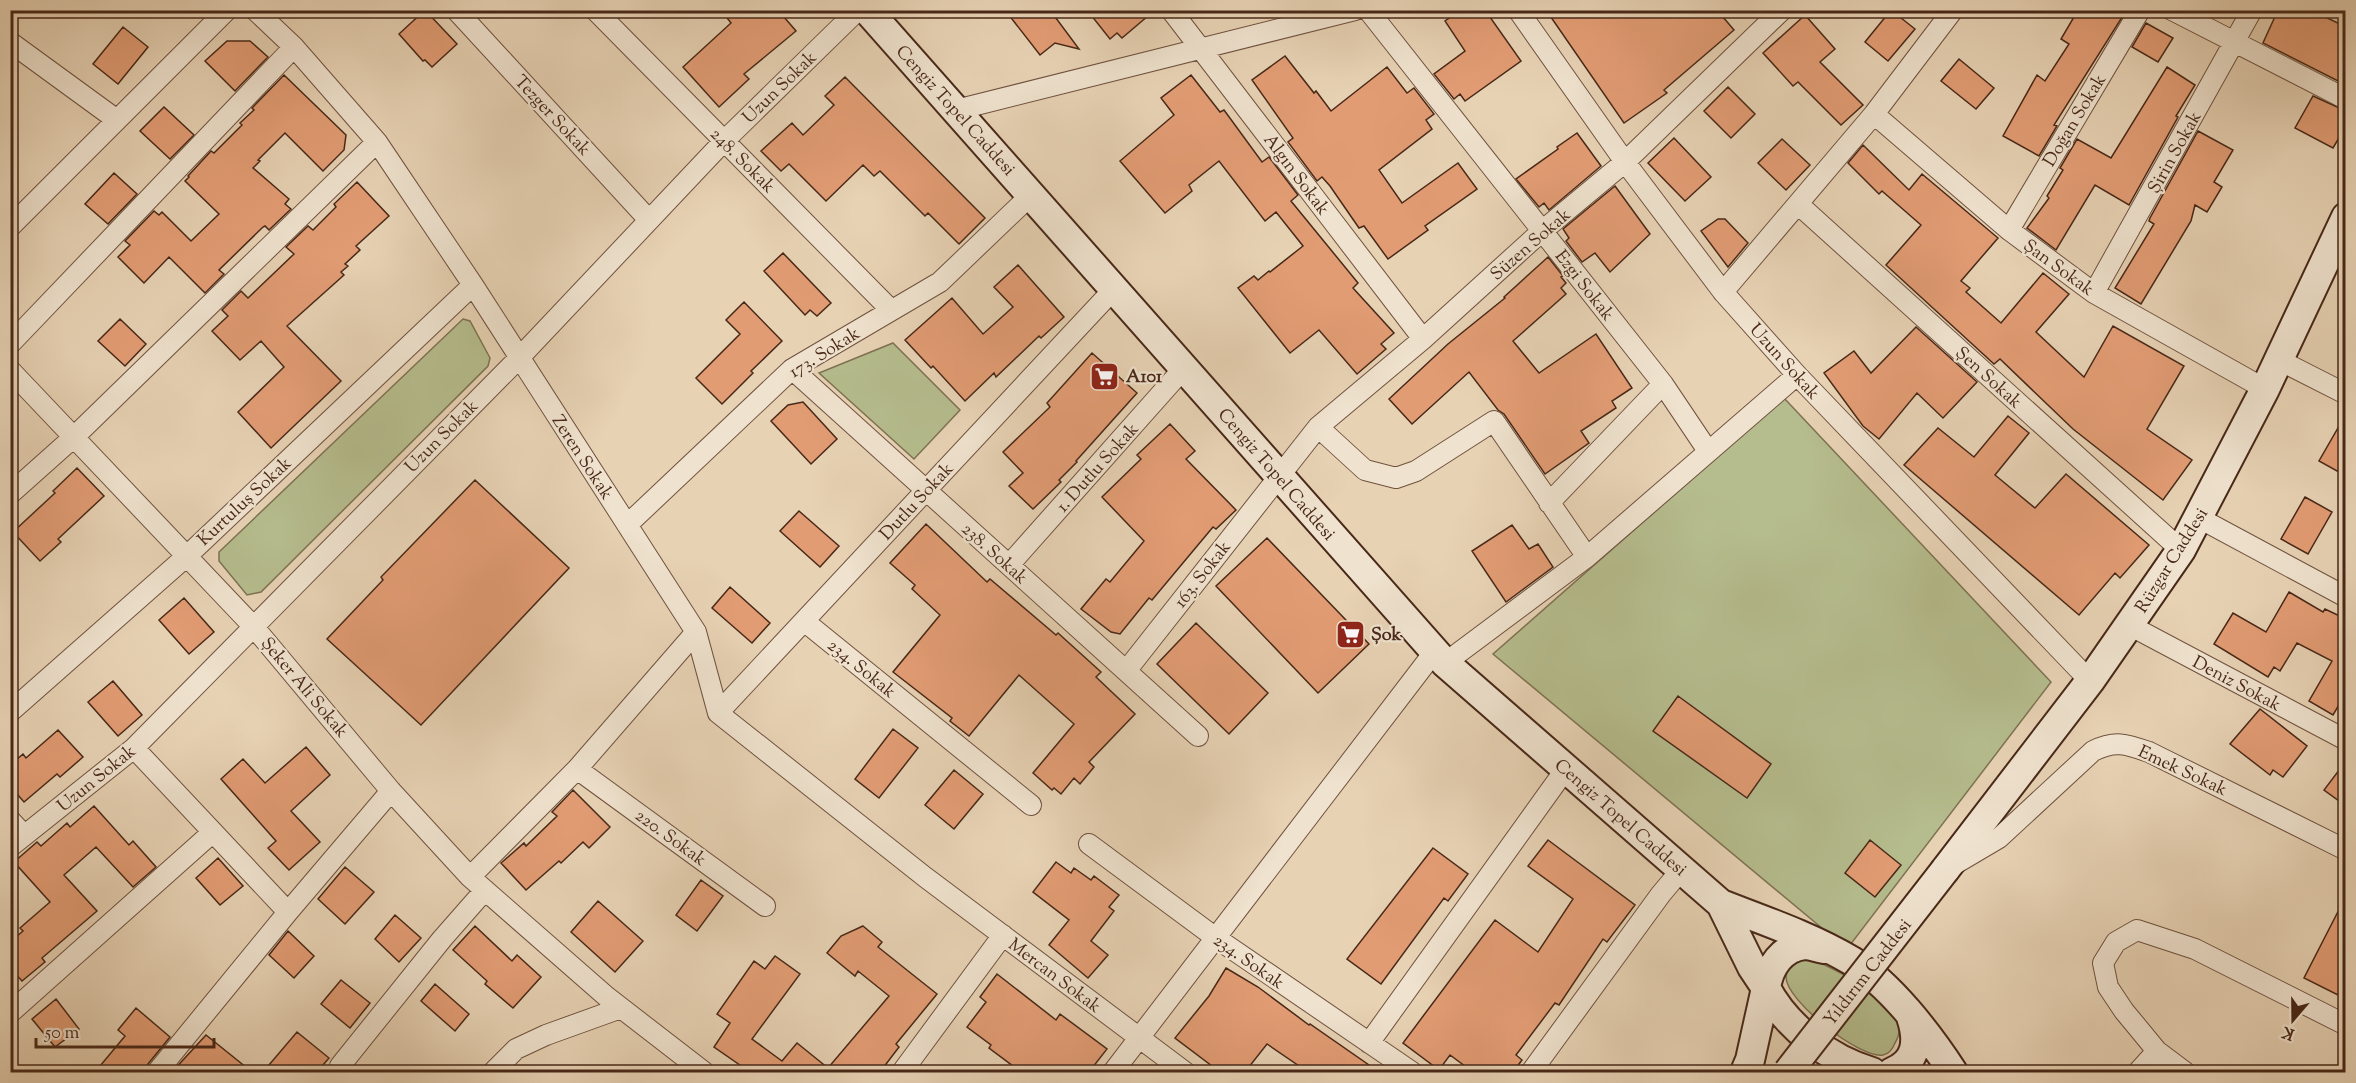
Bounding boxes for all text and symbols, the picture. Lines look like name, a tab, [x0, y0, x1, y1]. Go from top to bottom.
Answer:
street label: Cengiz Topel Caddesi	[889, 40, 1020, 183]
street label: Uzun Sokak	[737, 46, 824, 131]
street label: Tezger Sokak	[507, 70, 596, 163]
street label: Doğan Sokak	[2038, 70, 2114, 172]
street label: Şirin Sokak	[2142, 107, 2209, 199]
street label: 248. Sokak	[703, 123, 780, 200]
street label: Algın Sokak	[1256, 129, 1335, 222]
street label: Süzen Sokak	[1485, 203, 1577, 288]
street label: Şan Sokak	[2017, 234, 2099, 303]
street label: Ezgi Sokak	[1547, 245, 1620, 327]
street label: Uzun Sokak	[1742, 318, 1825, 406]
street label: 173. Sokak	[785, 322, 866, 386]
street label: Şen Sokak	[1948, 341, 2027, 416]
supermarket icon: A101	[1089, 360, 1121, 392]
place label: A101	[1126, 365, 1163, 391]
street label: Uzun Sokak	[400, 395, 485, 480]
street label: Cengiz Topel Caddesi	[1211, 403, 1340, 547]
street label: Zeren Sokak	[544, 411, 619, 506]
street label: 1. Dutlu Sokak	[1051, 418, 1146, 519]
street label: Kurtuluş Sokak	[192, 452, 298, 553]
street label: Dutlu Sokak	[874, 457, 961, 547]
street label: Rüzgar Caddesi	[2130, 503, 2215, 619]
street label: 238. Sokak	[955, 518, 1033, 591]
street label: 163. Sokak	[1169, 536, 1238, 614]
supermarket icon: Şok	[1334, 618, 1366, 650]
place label: Şok	[1371, 623, 1401, 649]
street label: Şeker Ali Sokak	[254, 632, 354, 744]
street label: 234. Sokak	[821, 634, 901, 705]
street label: Deniz Sokak	[2187, 650, 2285, 719]
street label: Uzun Sokak	[52, 740, 142, 819]
street label: Emek Sokak	[2133, 740, 2231, 804]
street label: Cengiz Topel Caddesi	[1548, 754, 1692, 883]
street label: 220. Sokak	[629, 804, 711, 874]
street label: Yıldırım Caddesi	[1818, 914, 1919, 1033]
street label: 234. Sokak	[1207, 929, 1289, 997]
street label: Mercan Sokak	[1002, 933, 1106, 1020]
north arrow	[2263, 990, 2323, 1050]
scale bar	[36, 1011, 214, 1049]
text: K	[2279, 1019, 2298, 1045]
text: 50 m	[44, 1021, 80, 1047]

